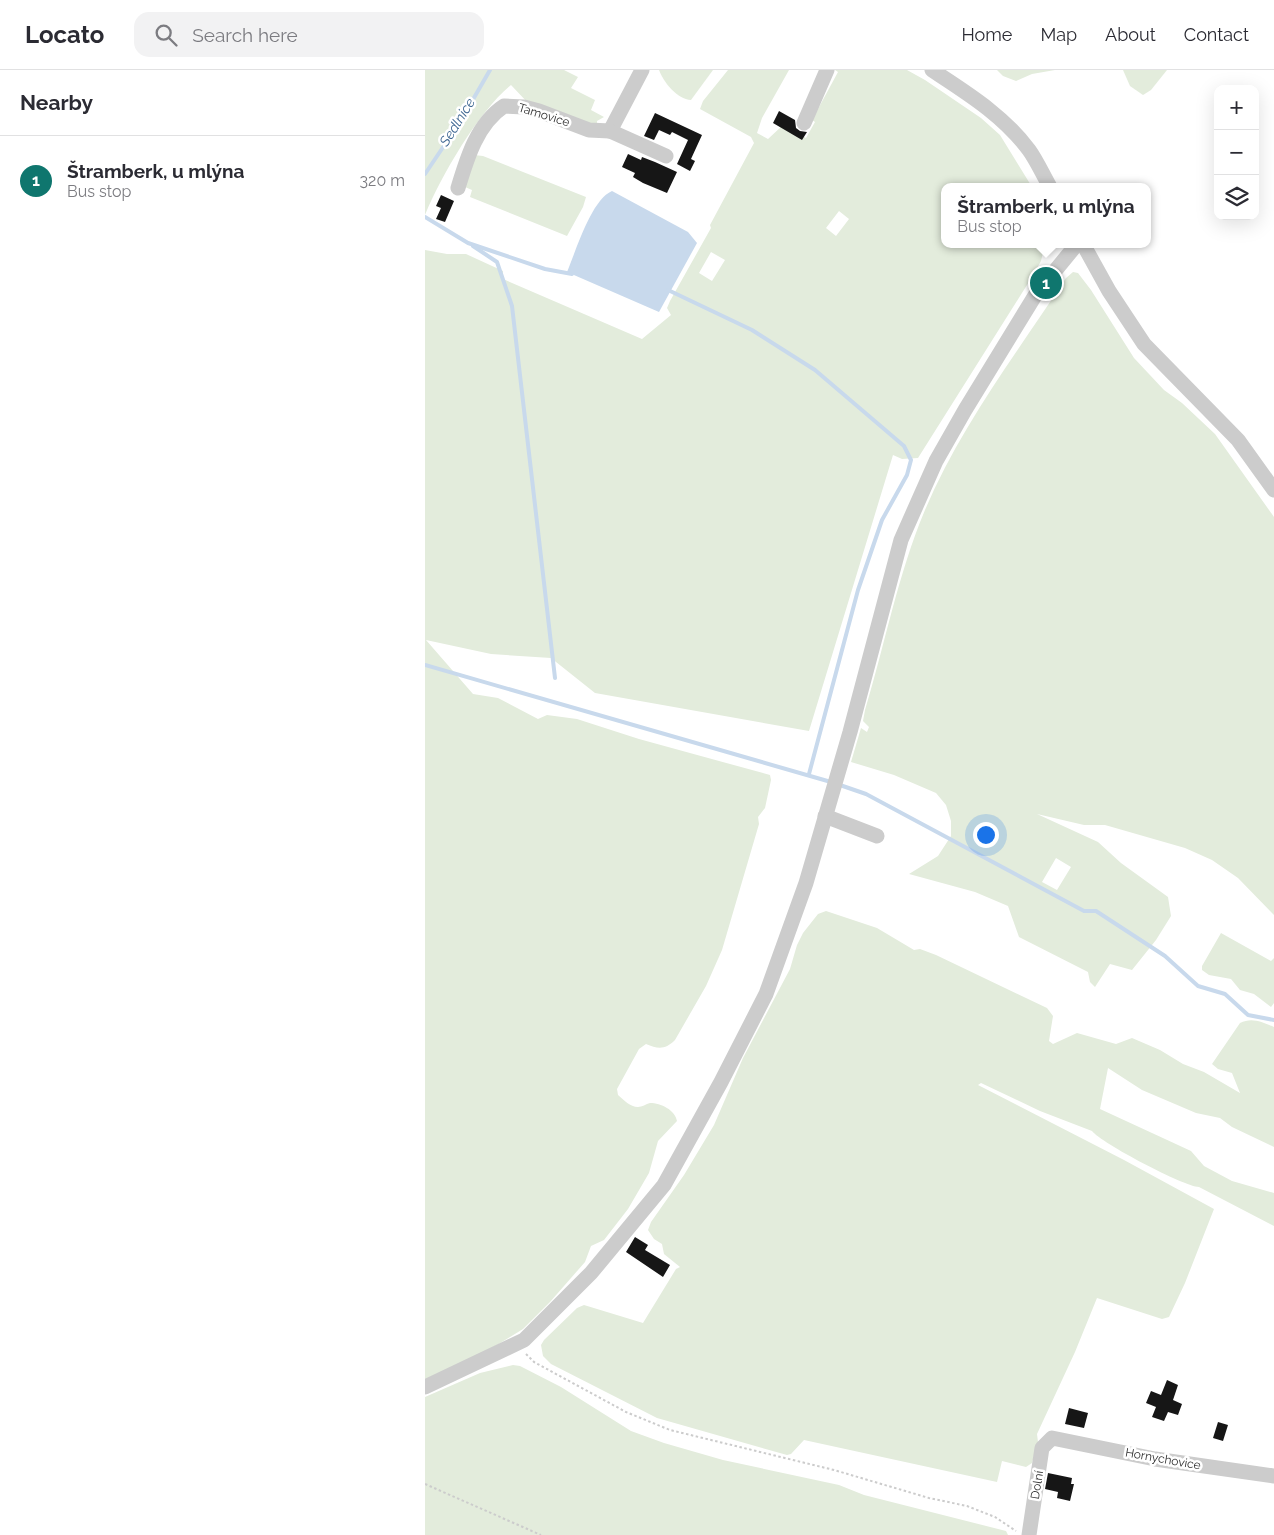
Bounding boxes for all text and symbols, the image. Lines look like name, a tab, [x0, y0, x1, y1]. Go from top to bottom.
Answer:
search box	[134, 12, 484, 57]
text: Locato	[25, 20, 104, 49]
icon: search	[152, 21, 180, 49]
text: Search here	[192, 24, 298, 46]
text: Home	[961, 24, 1012, 45]
text: Map	[1040, 24, 1077, 45]
text: About	[1105, 24, 1156, 45]
text: Contact	[1184, 24, 1249, 45]
map controls	[1214, 85, 1259, 220]
button: +	[1214, 85, 1259, 130]
text: Nearby	[20, 90, 93, 115]
water label: Sedlnice	[436, 95, 478, 150]
street label: Tamovice	[517, 101, 571, 129]
button: −	[1214, 130, 1259, 175]
text: Štramberk, u mlýna	[67, 160, 244, 182]
text: 1	[32, 171, 40, 190]
text: 320 m	[360, 171, 405, 190]
button: layers	[1214, 175, 1259, 220]
text: Bus stop	[67, 182, 131, 201]
popup	[941, 183, 1151, 248]
text: Štramberk, u mlýna	[957, 195, 1135, 217]
text: Bus stop	[957, 217, 1022, 236]
pin: 1	[1030, 264, 1062, 302]
your location	[973, 822, 999, 848]
street label: Hornychovice	[1124, 1445, 1202, 1473]
street label: Dolní	[1028, 1469, 1046, 1500]

